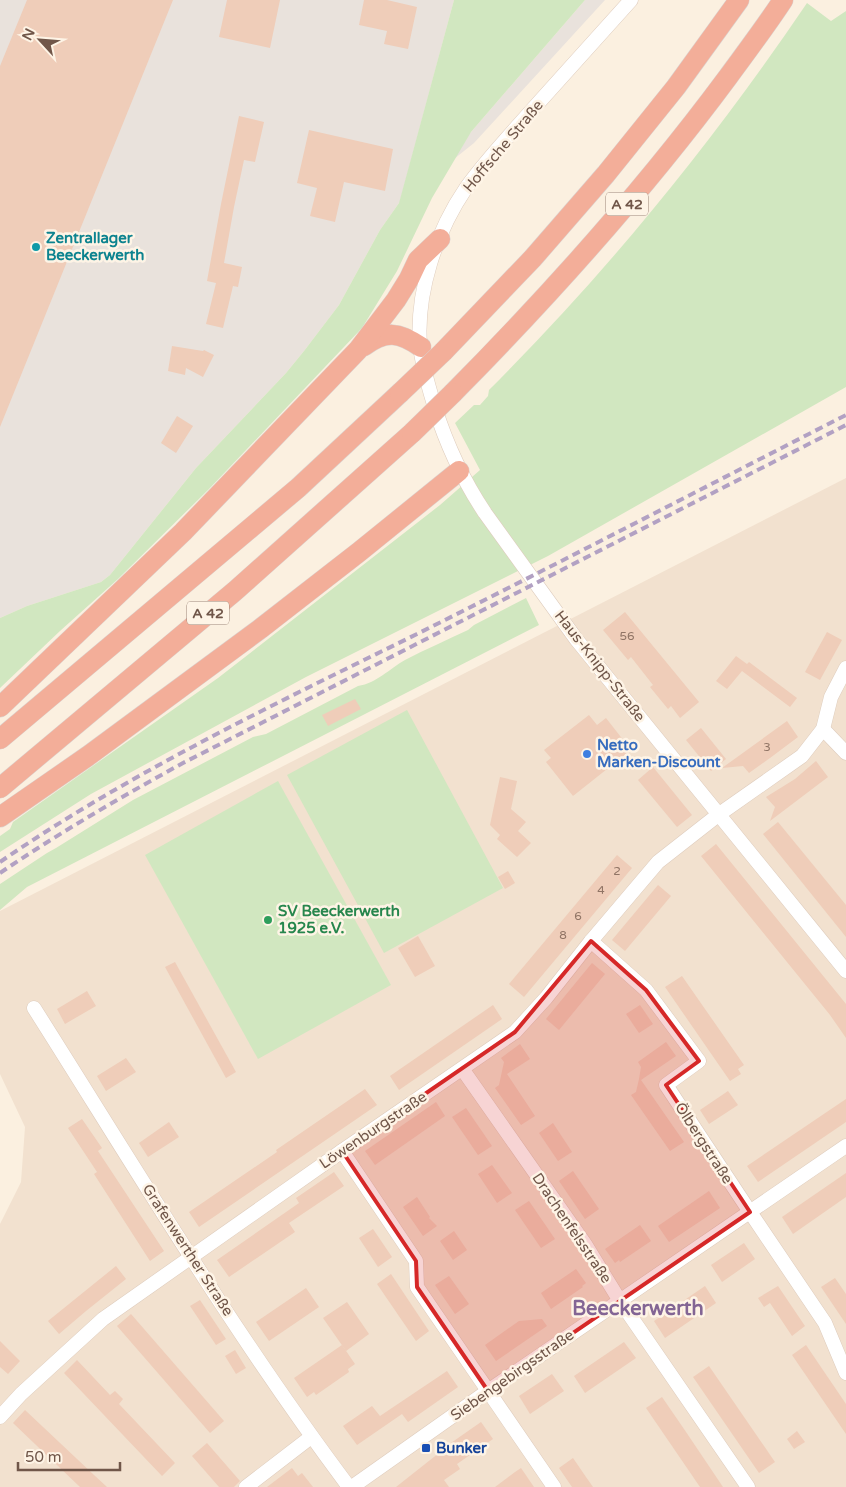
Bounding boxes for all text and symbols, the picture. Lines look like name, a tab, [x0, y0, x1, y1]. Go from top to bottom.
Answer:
north arrow	[15, 15, 65, 65]
text: N	[19, 26, 39, 43]
street label: Hoffsche Straße	[459, 96, 547, 196]
road number: A 42	[606, 192, 648, 215]
place label: Zentrallager Beeckerwerth	[46, 229, 144, 264]
marker: Zentrallager Beeckerwerth	[30, 241, 42, 253]
road number: A 42	[187, 602, 229, 624]
street label: Haus-Knipp-Straße	[551, 607, 649, 725]
house number: 56	[619, 629, 635, 643]
place label: Netto Marken-Discount	[597, 736, 721, 771]
house number: 3	[763, 740, 771, 754]
marker: Netto Marken-Discount	[581, 748, 593, 760]
house number: 2	[613, 864, 621, 878]
house number: 4	[597, 883, 605, 897]
place label: SV Beeckerwerth 1925 e.V.	[278, 902, 400, 937]
house number: 6	[574, 909, 582, 923]
marker: SV Beeckerwerth 1925 e.V.	[262, 914, 274, 926]
house number: 8	[559, 928, 567, 942]
street label: Löwenburgstraße	[316, 1088, 430, 1172]
street label: Ölbergstraße	[671, 1099, 737, 1187]
street label: Drachenfelsstraße	[528, 1169, 616, 1287]
street label: Grafenwerther Straße	[139, 1181, 237, 1319]
district label: Beeckerwerth	[572, 1297, 704, 1321]
street label: Siebengebirgsstraße	[447, 1326, 577, 1424]
place label: Bunker	[436, 1439, 487, 1457]
scale bar	[18, 1440, 120, 1472]
marker: Bunker	[420, 1442, 432, 1454]
text: 50 m	[25, 1448, 62, 1466]

